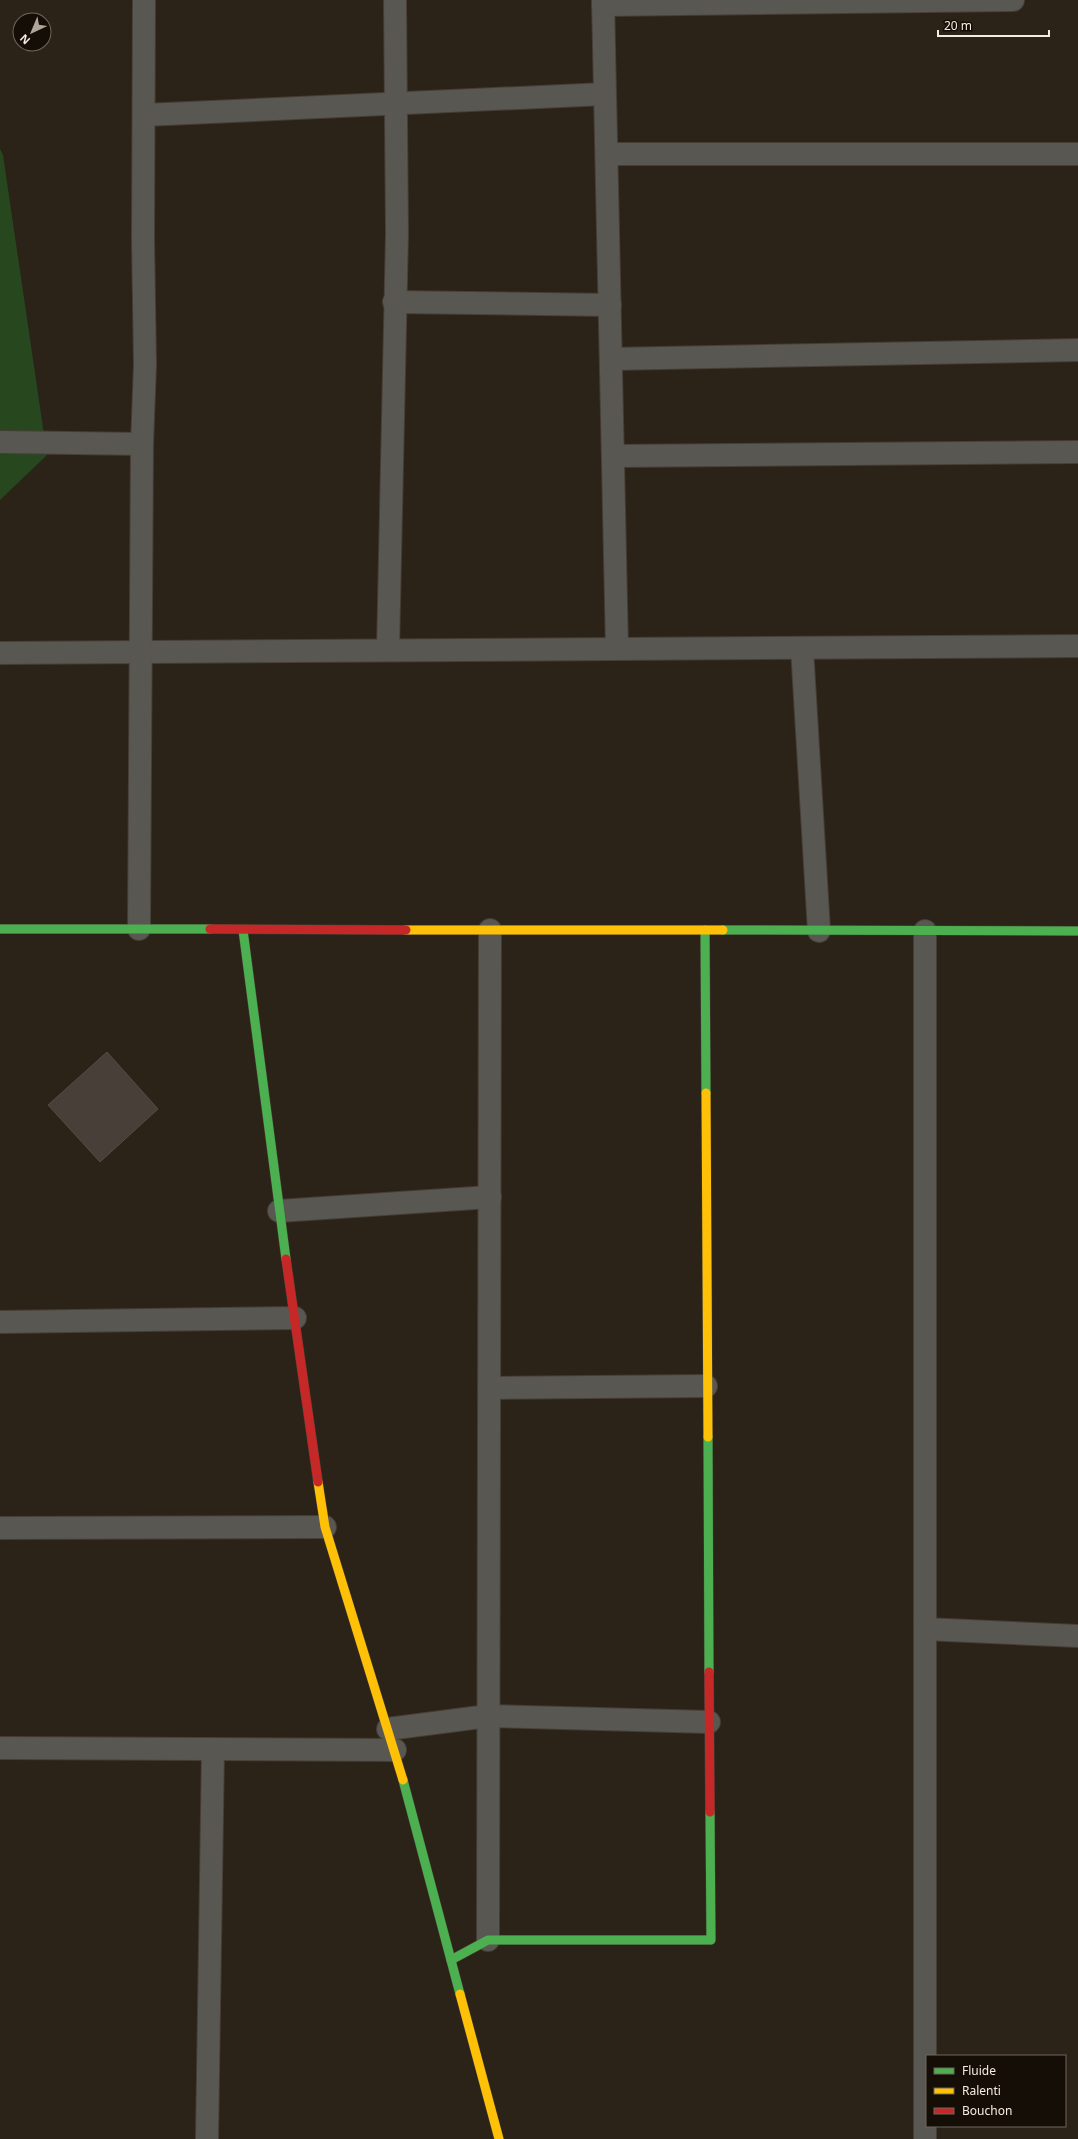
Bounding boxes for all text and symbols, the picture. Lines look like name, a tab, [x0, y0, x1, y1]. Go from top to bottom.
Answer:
north arrow	[12, 12, 52, 52]
scale bar	[938, 12, 1049, 38]
text: 20 m	[944, 17, 972, 34]
text: N	[16, 31, 33, 48]
legend	[926, 2055, 1066, 2127]
text: Fluide	[962, 2062, 996, 2079]
text: Ralenti	[962, 2082, 1001, 2099]
text: Bouchon	[962, 2102, 1012, 2119]

